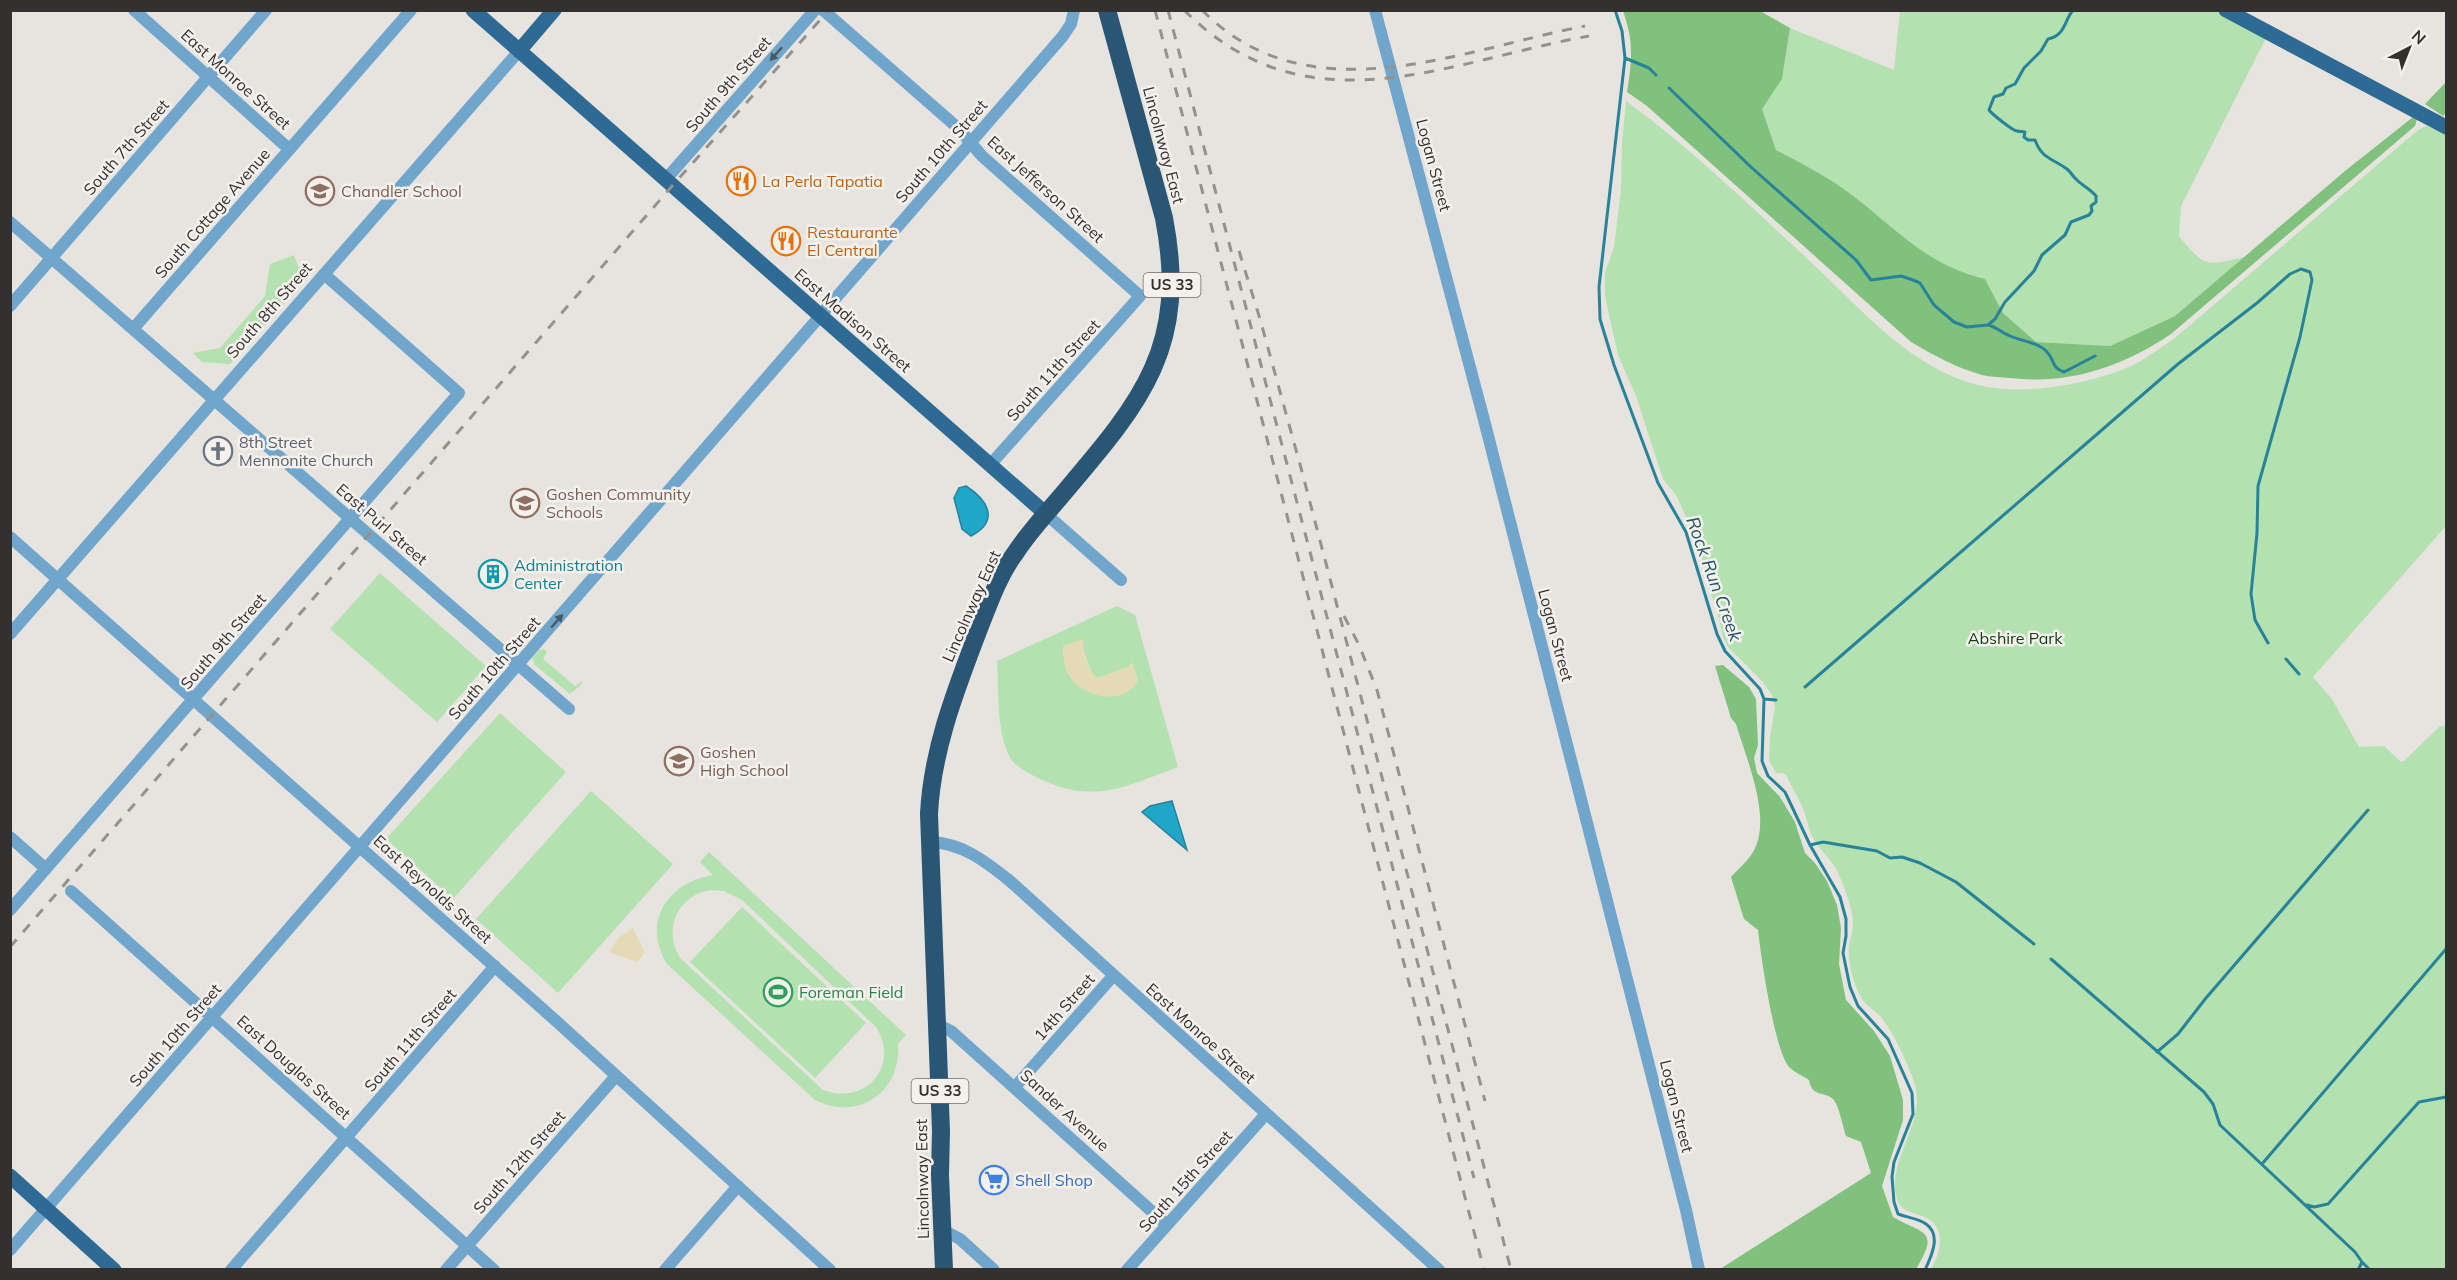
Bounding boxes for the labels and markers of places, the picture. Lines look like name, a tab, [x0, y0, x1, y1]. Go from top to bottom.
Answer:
restaurant icon: La Perla Tapatia	[725, 165, 757, 197]
place label: La Perla Tapatia	[762, 171, 883, 191]
school or university icon: Chandler School	[304, 175, 336, 207]
place label: Chandler School	[341, 181, 462, 201]
place label: Restaurante El Central	[807, 222, 898, 260]
restaurant icon: Restaurante El Central	[770, 225, 802, 257]
place label: 8th Street Mennonite Church	[239, 432, 373, 470]
church icon: 8th Street Mennonite Church	[202, 435, 234, 467]
place label: Goshen Community Schools	[546, 484, 691, 522]
school or university icon: Goshen Community Schools	[509, 487, 541, 519]
place label: Administration Center	[514, 555, 623, 593]
building icon: Administration Center	[477, 558, 509, 590]
place label: Goshen High School	[700, 742, 789, 780]
school or university icon: Goshen High School	[663, 745, 695, 777]
sports icon: Foreman Field	[762, 976, 794, 1008]
place label: Foreman Field	[799, 982, 903, 1002]
supermarket icon: Shell Shop	[978, 1164, 1010, 1196]
place label: Shell Shop	[1015, 1170, 1093, 1190]

